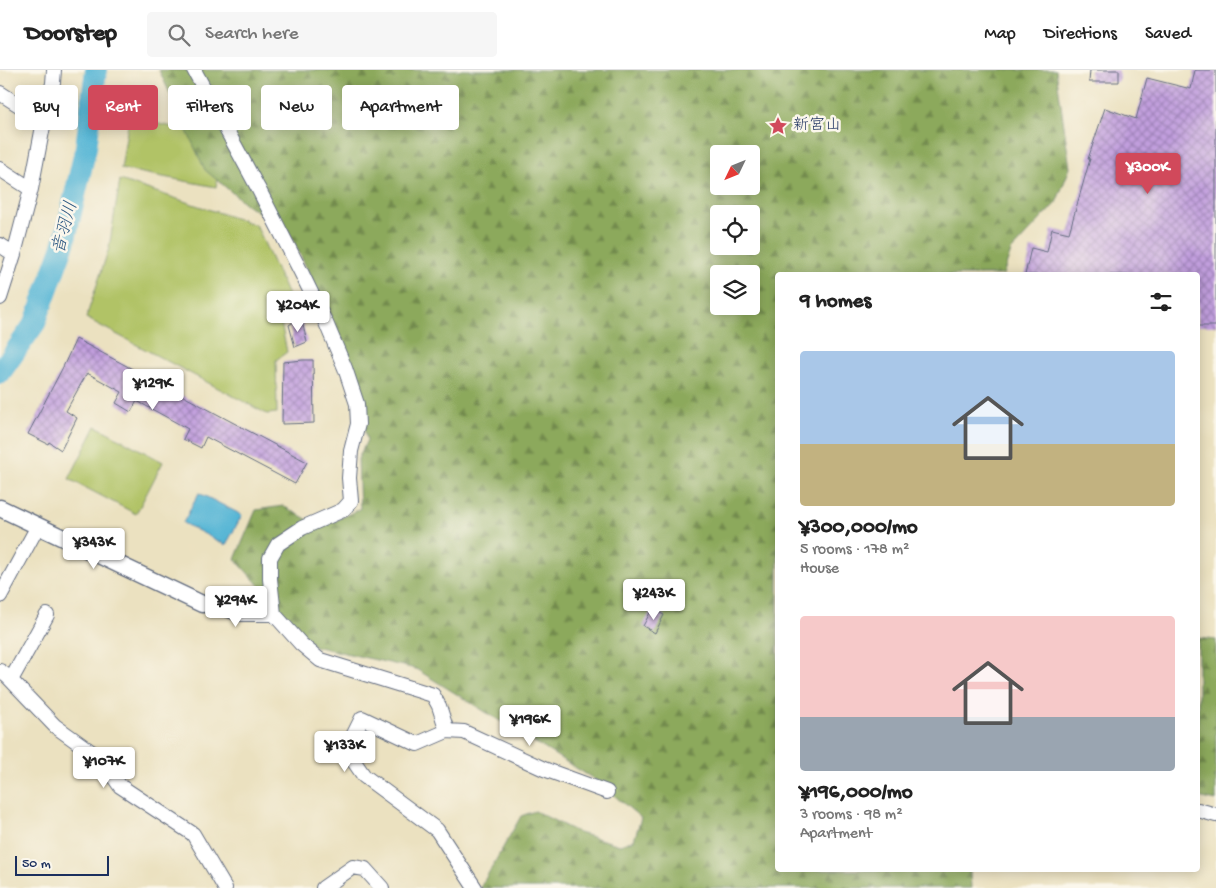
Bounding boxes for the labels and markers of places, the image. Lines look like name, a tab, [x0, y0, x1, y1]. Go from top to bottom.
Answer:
place icon: 新宮山	[767, 115, 789, 137]
place label: 新宮山	[793, 116, 841, 136]
pin: ¥300K	[1113, 152, 1183, 195]
pin: ¥204K	[263, 290, 333, 333]
pin: ¥129K	[118, 368, 188, 411]
pin: ¥343K	[59, 528, 129, 570]
pin: ¥243K	[619, 578, 689, 621]
pin: ¥294K	[201, 586, 271, 628]
pin: ¥196K	[495, 704, 565, 747]
pin: ¥133K	[310, 730, 380, 773]
pin: ¥107K	[69, 746, 139, 789]

